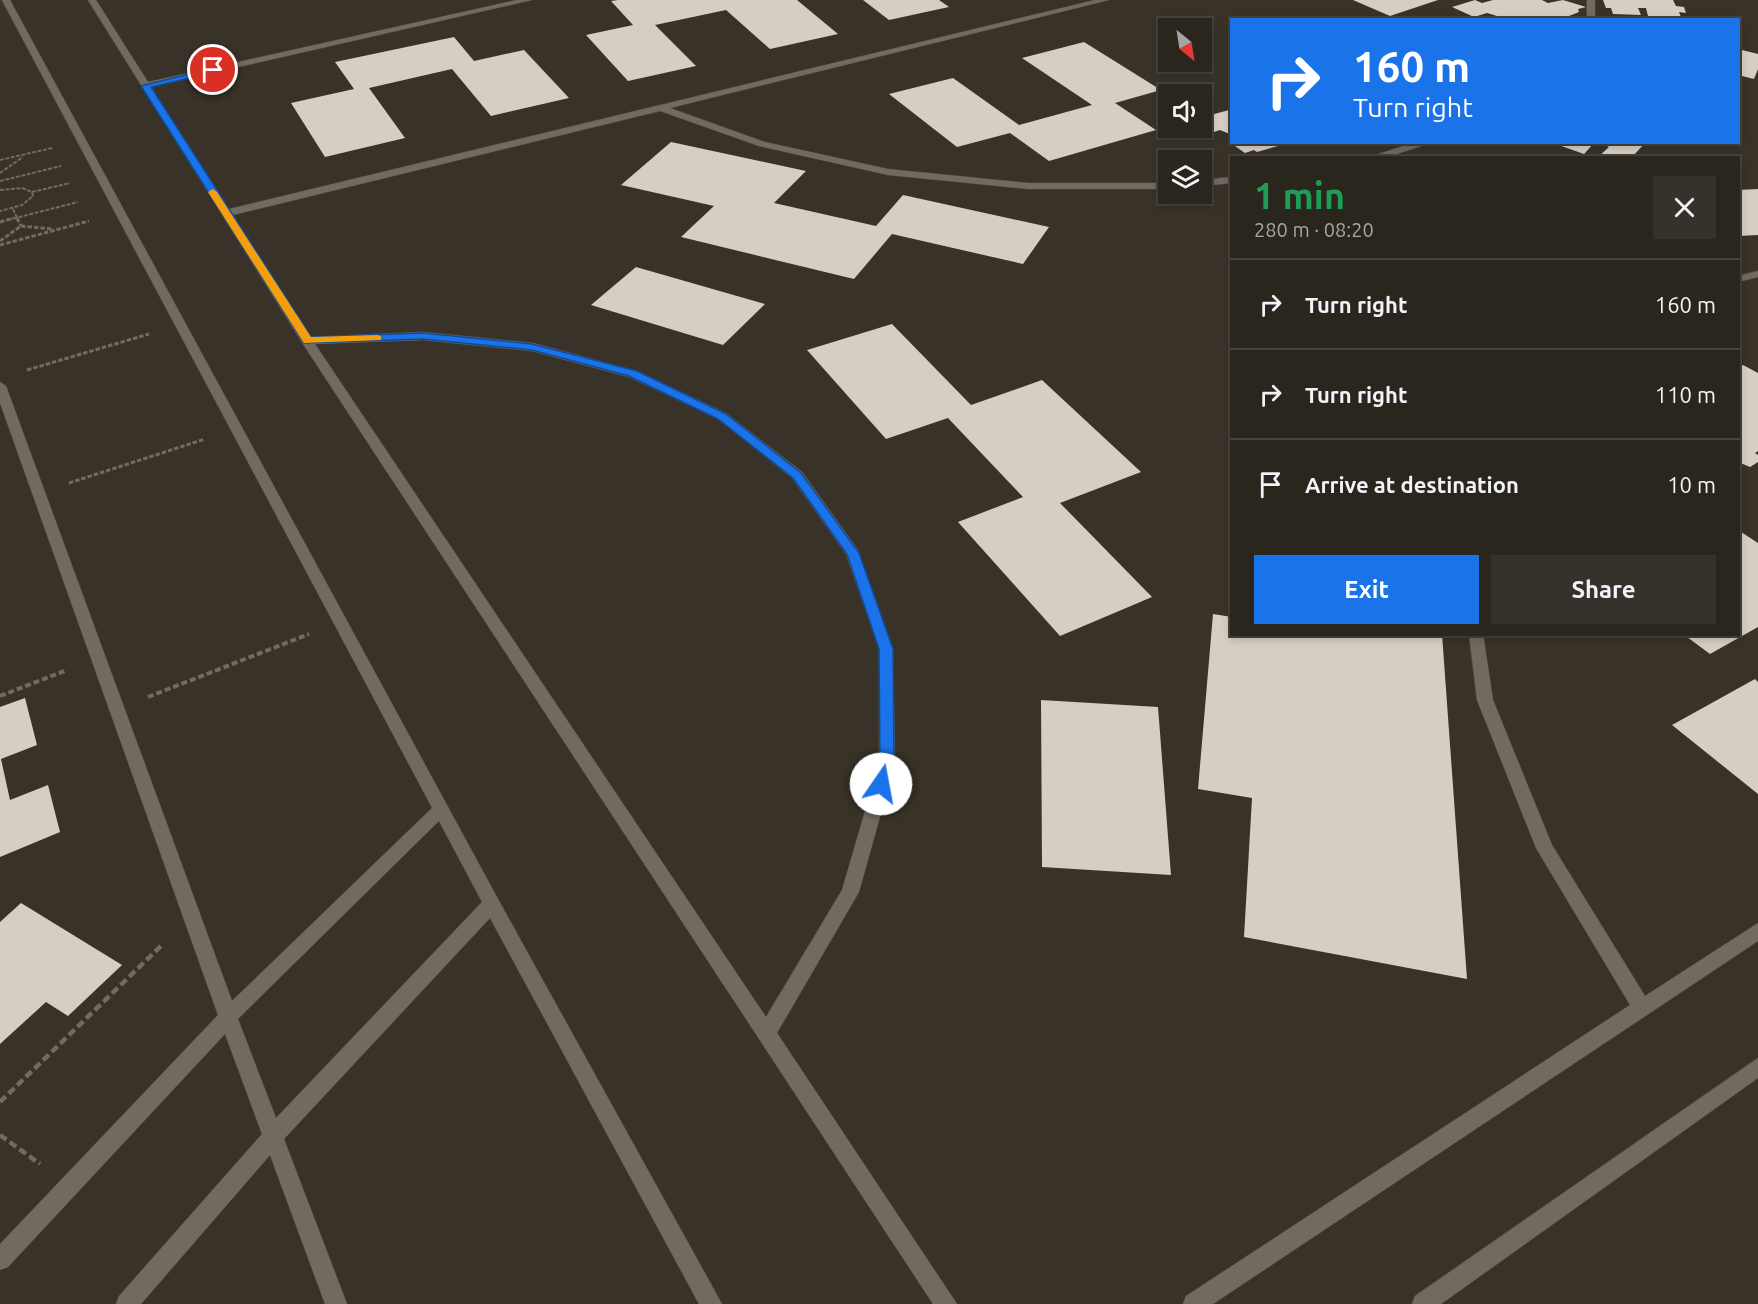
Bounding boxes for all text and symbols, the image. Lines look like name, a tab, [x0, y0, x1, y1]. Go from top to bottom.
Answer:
north arrow	[1158, 18, 1212, 72]
map controls	[1158, 18, 1212, 204]
icon: right	[1254, 42, 1332, 120]
text: 160 m	[1353, 43, 1470, 90]
pin	[187, 44, 238, 95]
icon: arrive	[196, 53, 229, 86]
button: sound	[1158, 84, 1212, 138]
text: Turn right	[1353, 92, 1473, 122]
button: layers	[1158, 150, 1212, 204]
text: 1 min	[1254, 175, 1345, 216]
button: close	[1653, 176, 1716, 239]
text: 280 m · 08:20	[1254, 218, 1374, 241]
icon: right	[1254, 288, 1287, 321]
text: Turn right	[1305, 292, 1407, 317]
text: 160 m	[1655, 292, 1716, 317]
icon: right	[1254, 378, 1287, 411]
text: Turn right	[1305, 382, 1407, 407]
text: 110 m	[1655, 382, 1716, 407]
icon: arrive	[1254, 468, 1287, 501]
text: Arrive at destination	[1305, 472, 1519, 497]
text: 10 m	[1667, 472, 1716, 497]
button: Exit	[1254, 555, 1479, 624]
button: Share	[1491, 555, 1716, 624]
position arrow	[849, 752, 913, 816]

